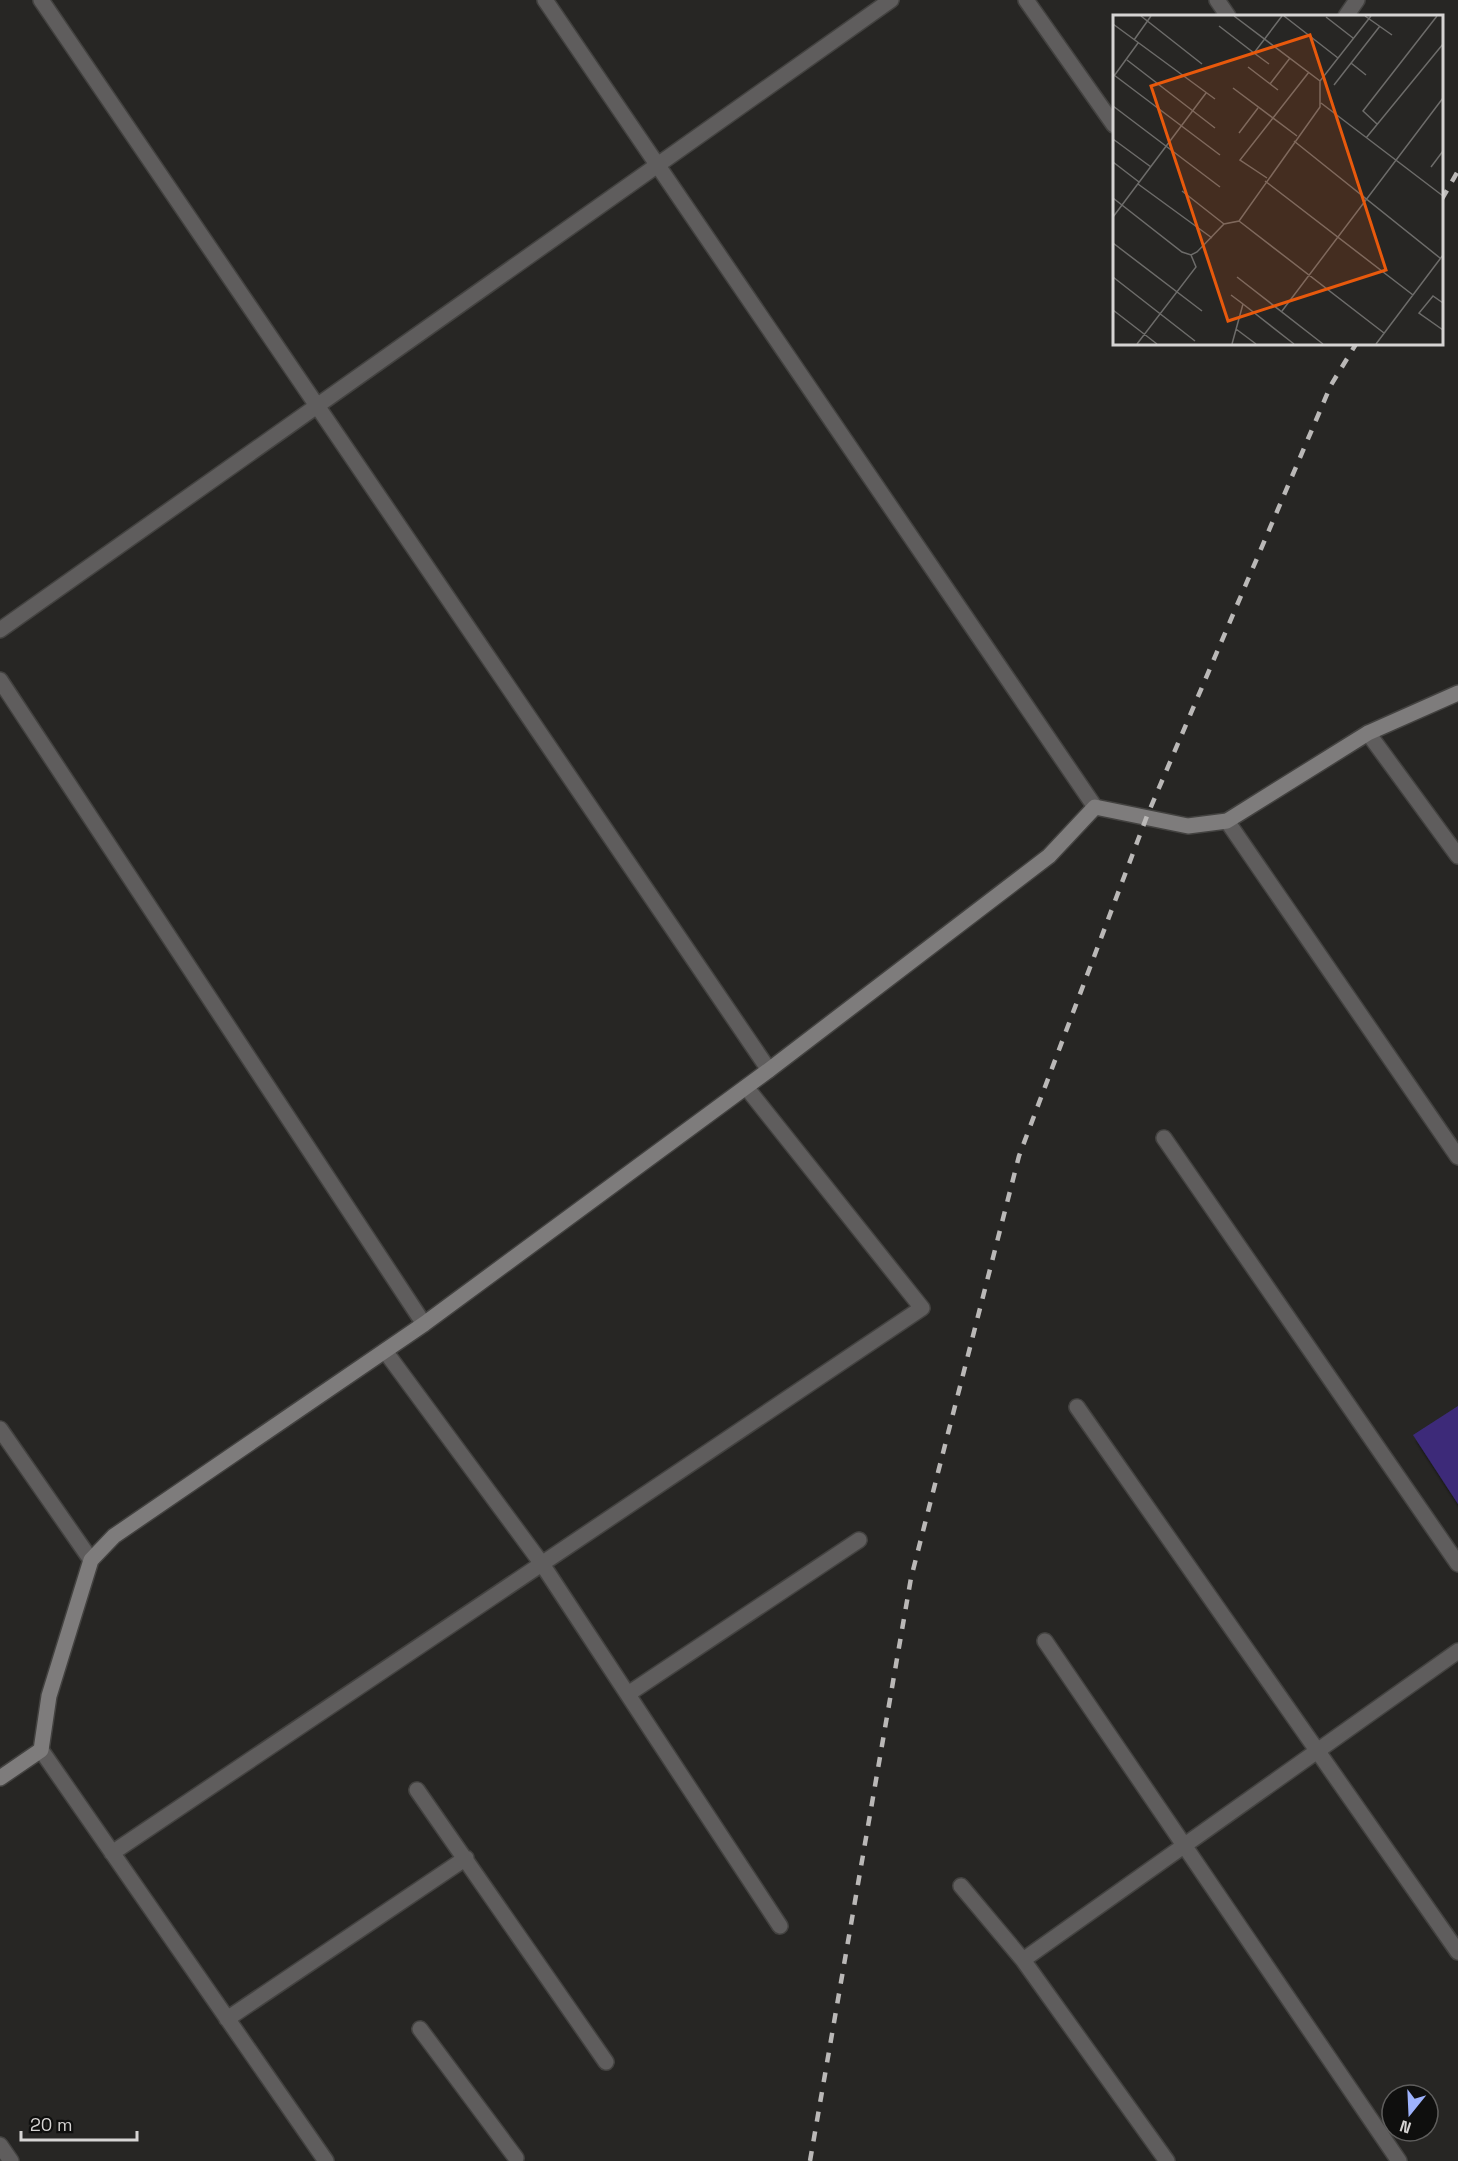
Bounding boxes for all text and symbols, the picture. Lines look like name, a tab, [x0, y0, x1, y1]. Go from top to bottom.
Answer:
inset map	[1113, 15, 1443, 345]
north arrow	[1380, 2083, 1440, 2143]
scale bar	[21, 2104, 136, 2142]
text: 20 m	[30, 2113, 73, 2136]
text: N	[1397, 2115, 1414, 2138]

